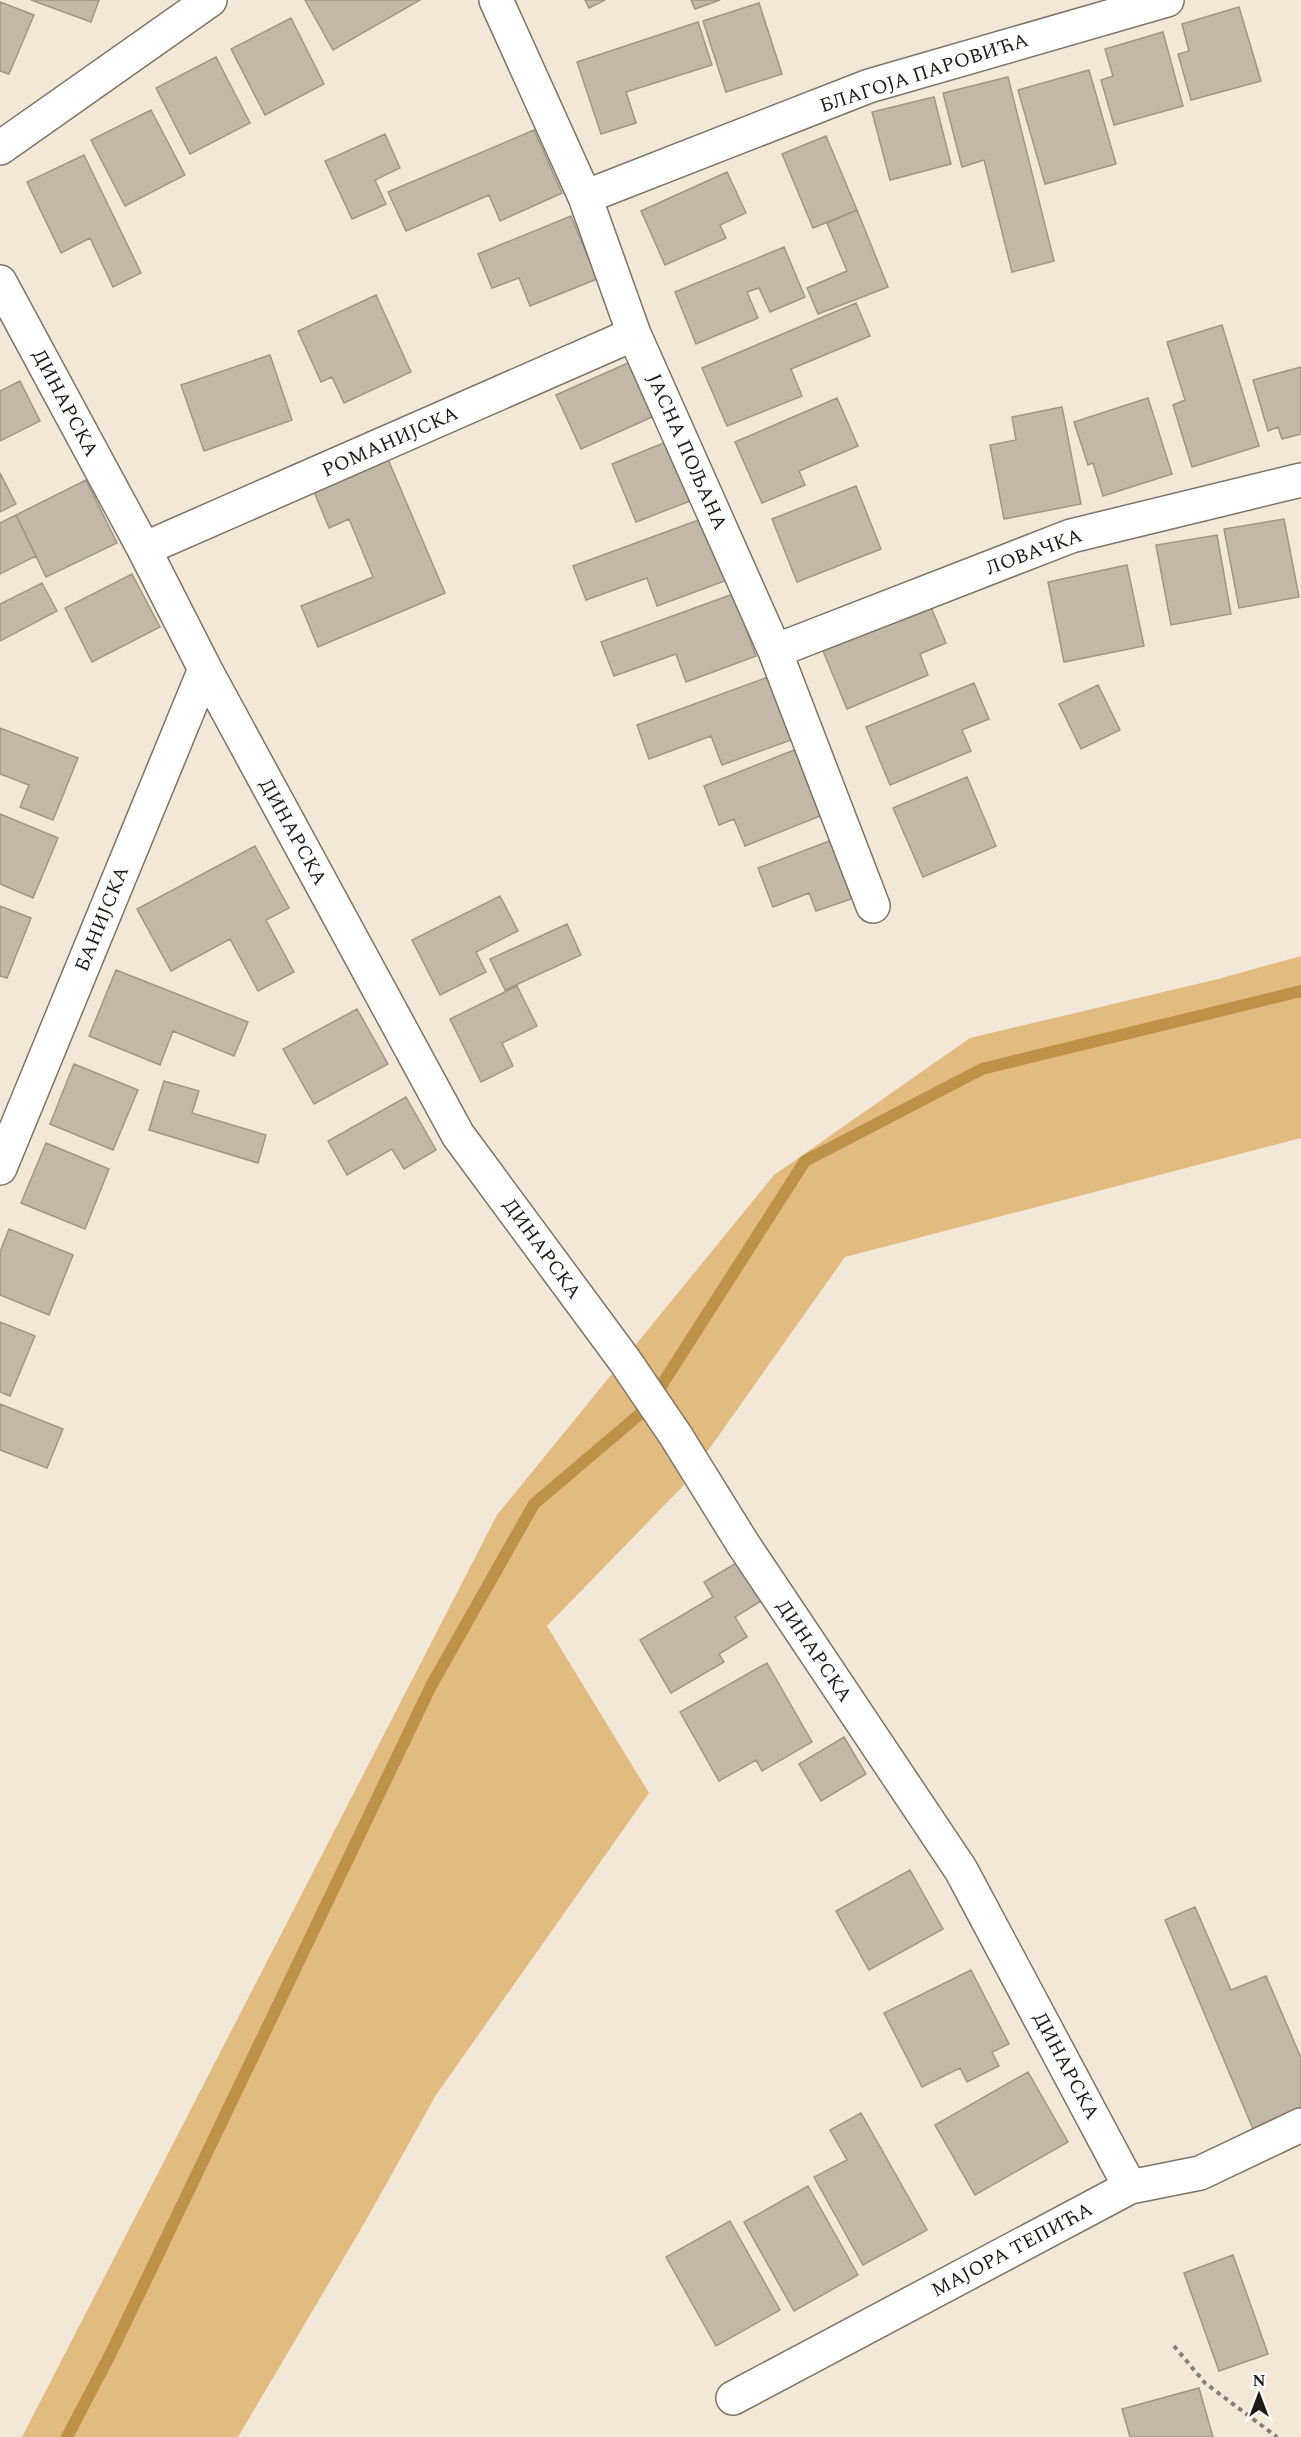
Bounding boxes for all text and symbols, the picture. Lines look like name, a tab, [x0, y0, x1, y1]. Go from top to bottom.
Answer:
street label: БЛАГОЈА ПАРОВИЋА	[816, 25, 1032, 121]
street label: ДИНАРСКА	[24, 344, 106, 462]
street label: ЈАСНА ПОЉАНА	[639, 369, 735, 535]
street label: РОМАНИЈСКА	[317, 398, 463, 486]
street label: ЛОВАЧКА	[982, 521, 1086, 583]
street label: ДИНАРСКА	[251, 773, 335, 891]
street label: БАНИЈСКА	[67, 862, 137, 976]
street label: ДИНАРСКА	[495, 1192, 589, 1306]
street label: ДИНАРСКА	[769, 1594, 859, 1708]
street label: ДИНАРСКА	[1025, 2007, 1107, 2125]
street label: МАЈОРА ТЕПИЋА	[926, 2195, 1098, 2305]
north arrow	[1229, 2365, 1289, 2425]
text: N	[1252, 2369, 1266, 2393]

